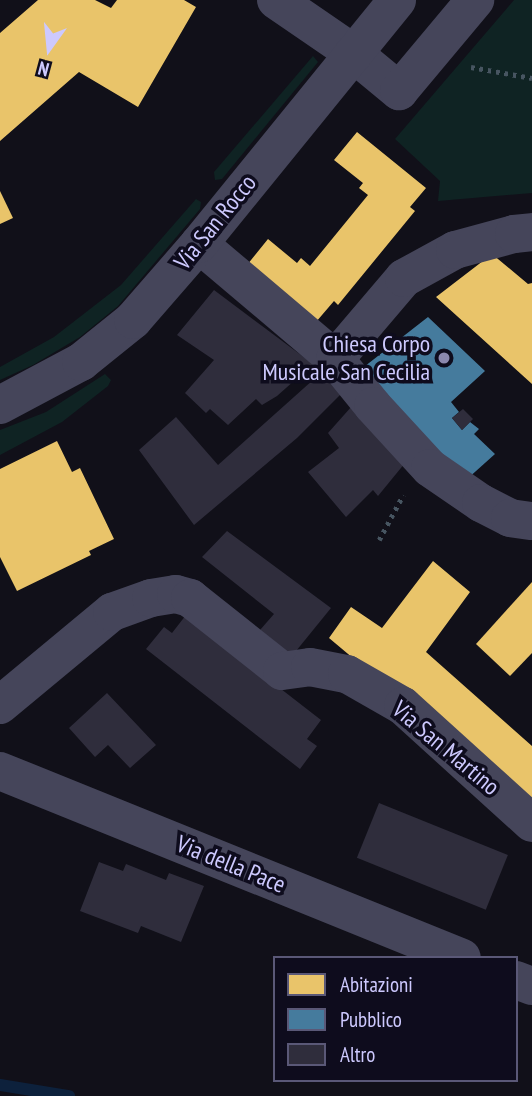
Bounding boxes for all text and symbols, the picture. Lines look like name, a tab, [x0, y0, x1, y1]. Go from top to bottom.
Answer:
north arrow	[14, 14, 84, 84]
text: N	[36, 56, 52, 82]
street label: Via San Rocco	[168, 169, 262, 275]
place label: Chiesa Corpo Musicale San Cecilia	[263, 330, 430, 386]
marker: Chiesa Corpo Musicale San Cecilia	[436, 350, 452, 366]
street label: Via San Martino	[386, 695, 506, 801]
street label: Via della Pace	[172, 829, 290, 899]
legend	[273, 956, 518, 1082]
text: Abitazioni	[340, 971, 413, 998]
text: Pubblico	[340, 1006, 402, 1033]
text: Altro	[340, 1041, 375, 1068]

